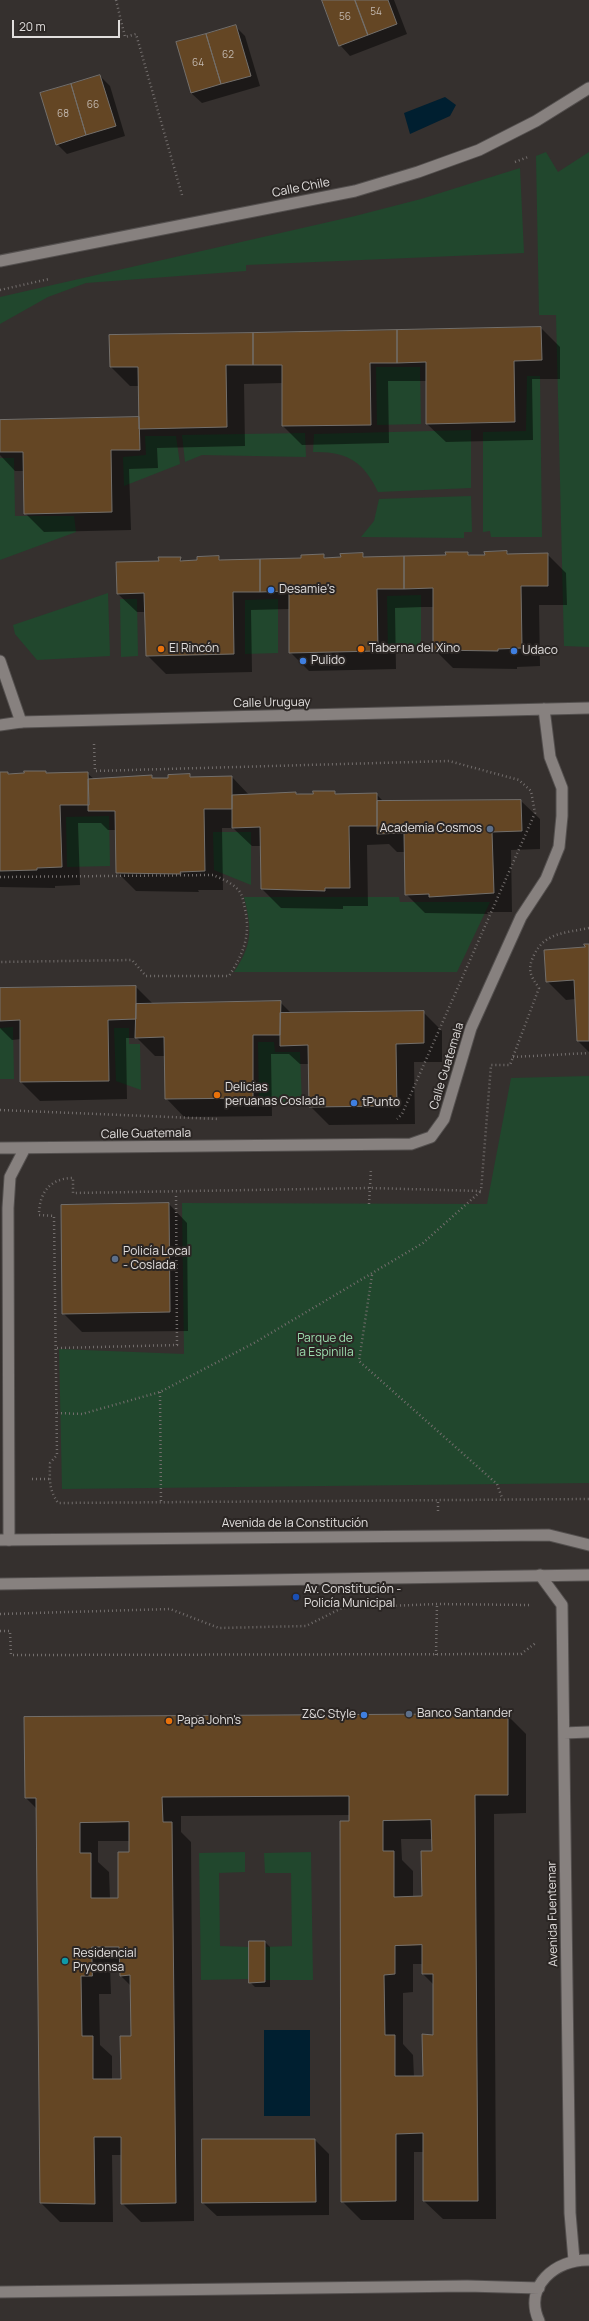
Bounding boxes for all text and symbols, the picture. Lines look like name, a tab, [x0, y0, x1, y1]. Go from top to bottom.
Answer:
house number: 54	[370, 6, 382, 18]
house number: 56	[339, 11, 351, 23]
scale bar	[14, 12, 122, 38]
text: 20 m	[19, 18, 46, 35]
house number: 62	[222, 49, 234, 61]
house number: 64	[192, 57, 204, 69]
house number: 66	[87, 99, 99, 111]
house number: 68	[57, 108, 69, 120]
street label: Calle Chile	[271, 175, 331, 201]
place label: Desamie's	[279, 583, 335, 597]
marker: Desamie's	[266, 585, 276, 595]
place label: El Rincón	[169, 642, 219, 656]
place label: Taberna del Xino	[369, 642, 460, 656]
marker: El Rincón	[156, 644, 166, 654]
marker: Taberna del Xino	[356, 644, 366, 654]
place label: Udaco	[522, 644, 558, 658]
marker: Udaco	[509, 646, 519, 656]
place label: Pulido	[311, 654, 345, 668]
marker: Pulido	[298, 656, 308, 666]
street label: Calle Uruguay	[233, 695, 311, 711]
place label: Academia Cosmos	[380, 822, 482, 836]
marker: Academia Cosmos	[485, 824, 495, 834]
street label: Calle Guatemala	[427, 1021, 467, 1111]
place label: Delicias peruanas Coslada	[225, 1081, 325, 1109]
marker: Delicias peruanas Coslada	[212, 1090, 222, 1100]
place label: tPunto	[362, 1096, 400, 1110]
marker: tPunto	[349, 1098, 359, 1108]
street label: Calle Guatemala	[101, 1126, 191, 1142]
place label: Policía Local - Coslada	[123, 1245, 191, 1273]
marker: Policía Local - Coslada	[110, 1254, 120, 1264]
park label: Parque de la Espinilla	[296, 1332, 354, 1360]
street label: Avenida de la Constitución	[222, 1517, 368, 1531]
place label: Av. Constitución - Policía Municipal	[304, 1583, 401, 1611]
marker: Av. Constitución - Policía Municipal	[291, 1592, 301, 1602]
place label: Banco Santander	[417, 1707, 512, 1721]
place label: Z&C Style	[302, 1708, 356, 1722]
marker: Banco Santander	[404, 1709, 414, 1719]
marker: Z&C Style	[359, 1710, 369, 1720]
place label: Papa John's	[177, 1714, 241, 1728]
marker: Papa John's	[164, 1716, 174, 1726]
street label: Avenida Fuentemar	[545, 1861, 561, 1967]
place label: Residencial Pryconsa	[73, 1947, 136, 1975]
marker: Residencial Pryconsa	[60, 1956, 70, 1966]

